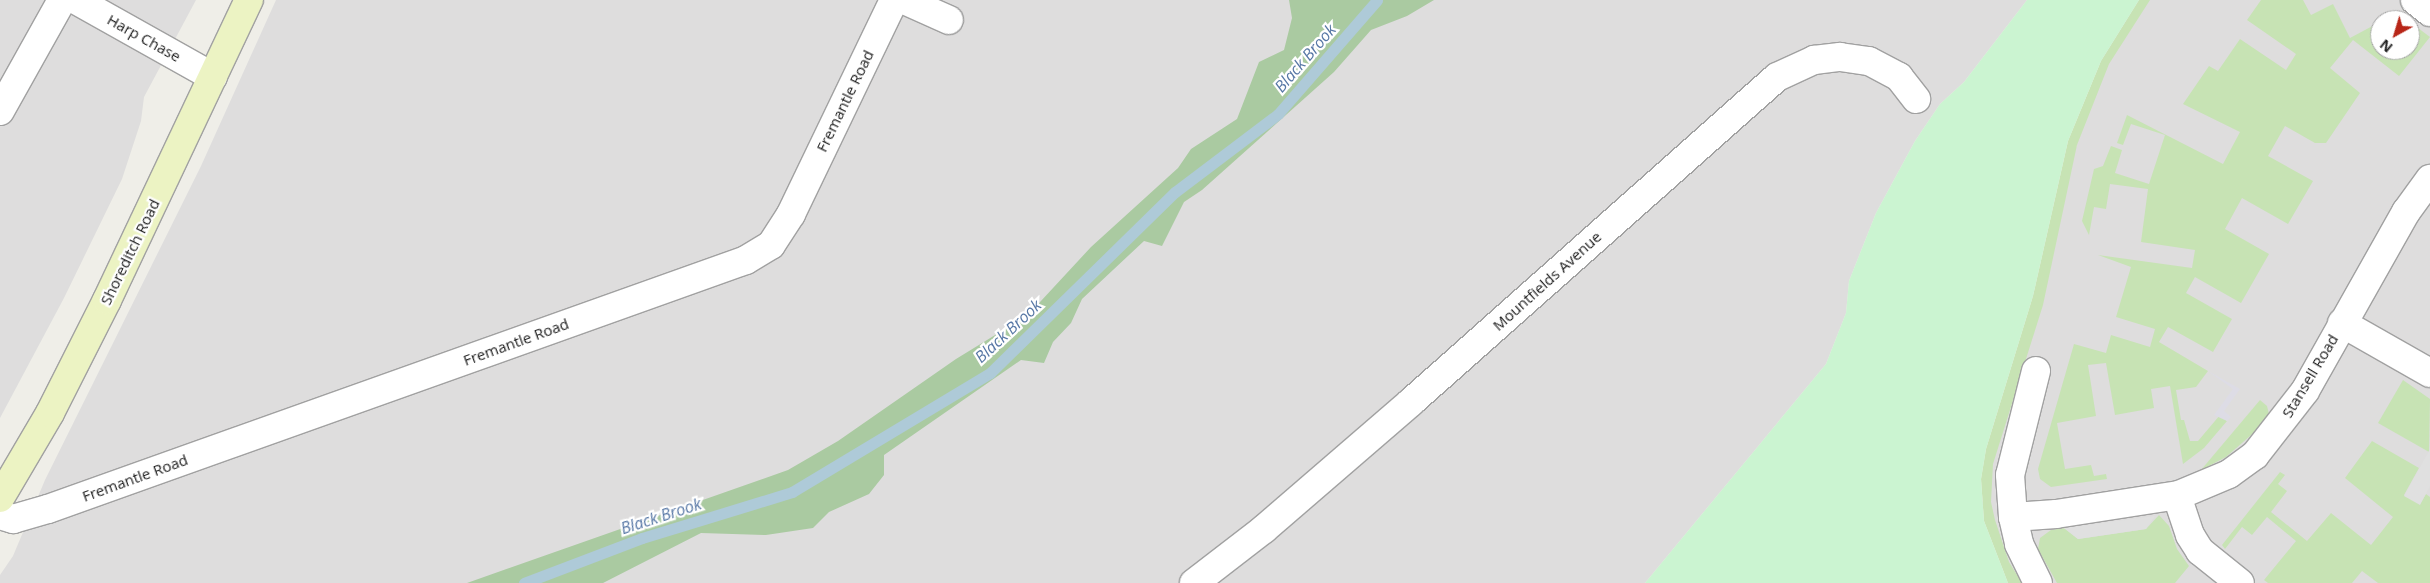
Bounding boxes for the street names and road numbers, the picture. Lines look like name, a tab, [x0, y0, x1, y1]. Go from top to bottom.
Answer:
street label: Harp Chase	[104, 10, 184, 66]
street label: Fremantle Road	[813, 47, 877, 155]
street label: Shoreditch Road	[97, 196, 163, 308]
street label: Mountfields Avenue	[1489, 228, 1605, 334]
street label: Fremantle Road	[461, 315, 571, 369]
street label: Stansell Road	[2278, 331, 2342, 421]
street label: Fremantle Road	[80, 451, 190, 505]

